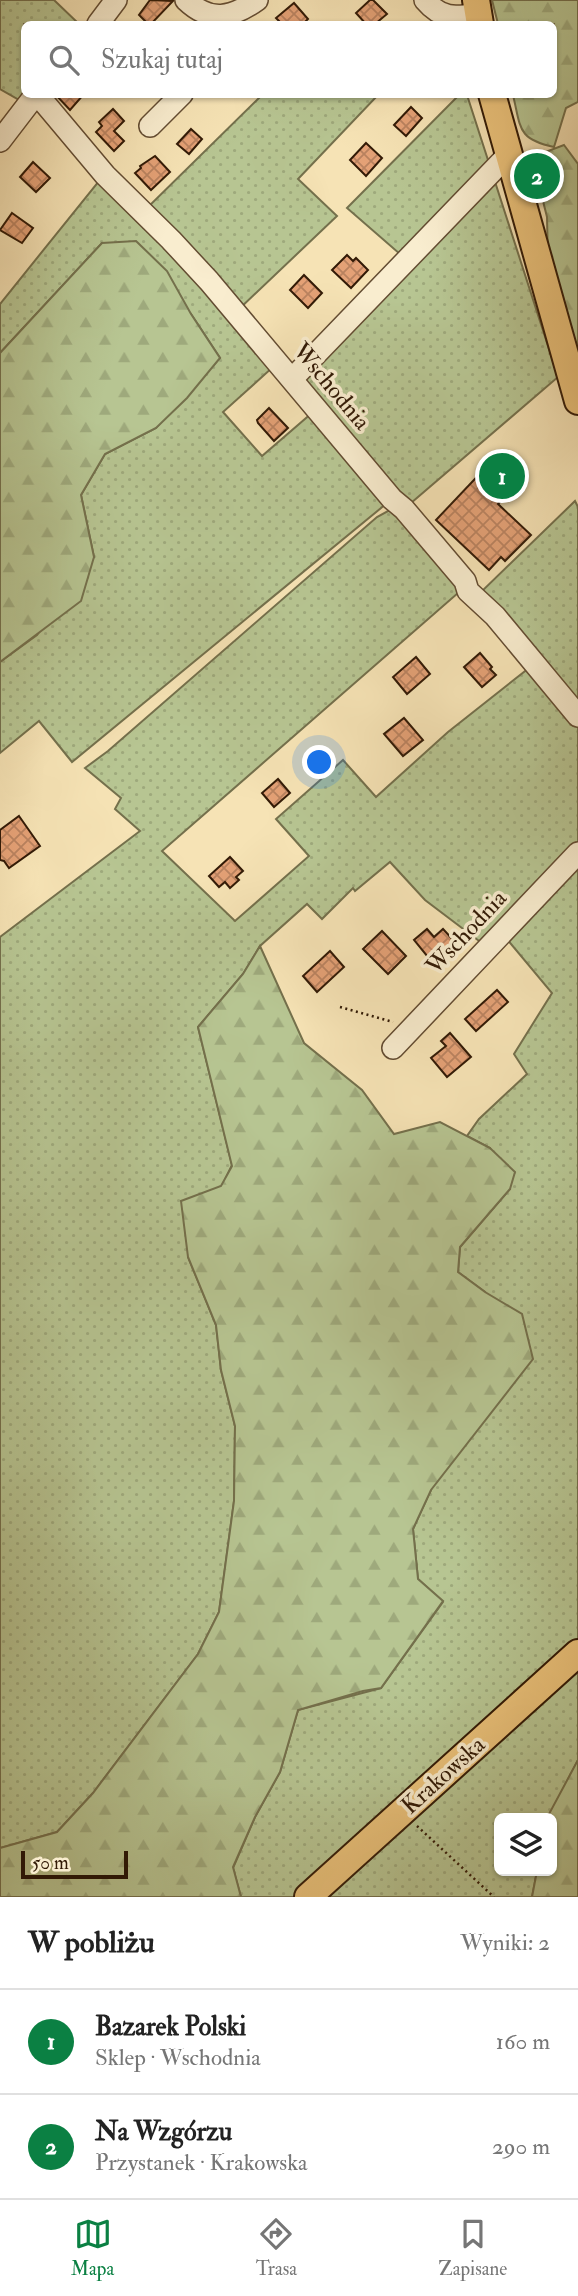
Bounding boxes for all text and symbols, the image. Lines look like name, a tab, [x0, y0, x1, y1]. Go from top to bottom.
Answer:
search box	[21, 21, 557, 98]
icon: search	[45, 41, 83, 79]
text: Szukaj tutaj	[101, 44, 223, 76]
pin: 2	[514, 150, 560, 202]
street label: Wschodnia	[285, 335, 378, 437]
pin: 1	[479, 450, 525, 502]
your location	[302, 745, 336, 779]
street label: Wschodnia	[419, 883, 514, 982]
street label: Krakowska	[395, 1729, 493, 1821]
map controls	[494, 1813, 557, 1876]
button: layers	[494, 1813, 557, 1876]
scale bar	[21, 1848, 128, 1880]
text: 50 m	[32, 1851, 69, 1875]
text: W pobliżu	[28, 1924, 155, 1961]
text: Wyniki: 2	[460, 1928, 550, 1957]
text: Bazarek Polski	[95, 2011, 246, 2043]
text: 1	[47, 2027, 55, 2056]
text: 160 m	[496, 2027, 550, 2056]
text: Sklep · Wschodnia	[95, 2043, 261, 2072]
text: Na Wzgórzu	[95, 2116, 232, 2148]
text: 2	[45, 2132, 57, 2161]
text: 290 m	[492, 2132, 550, 2161]
text: Przystanek · Krakowska	[95, 2148, 308, 2177]
tab: Mapa	[71, 2215, 114, 2281]
tab: Trasa	[256, 2215, 297, 2281]
tab: Zapisane	[439, 2215, 507, 2281]

